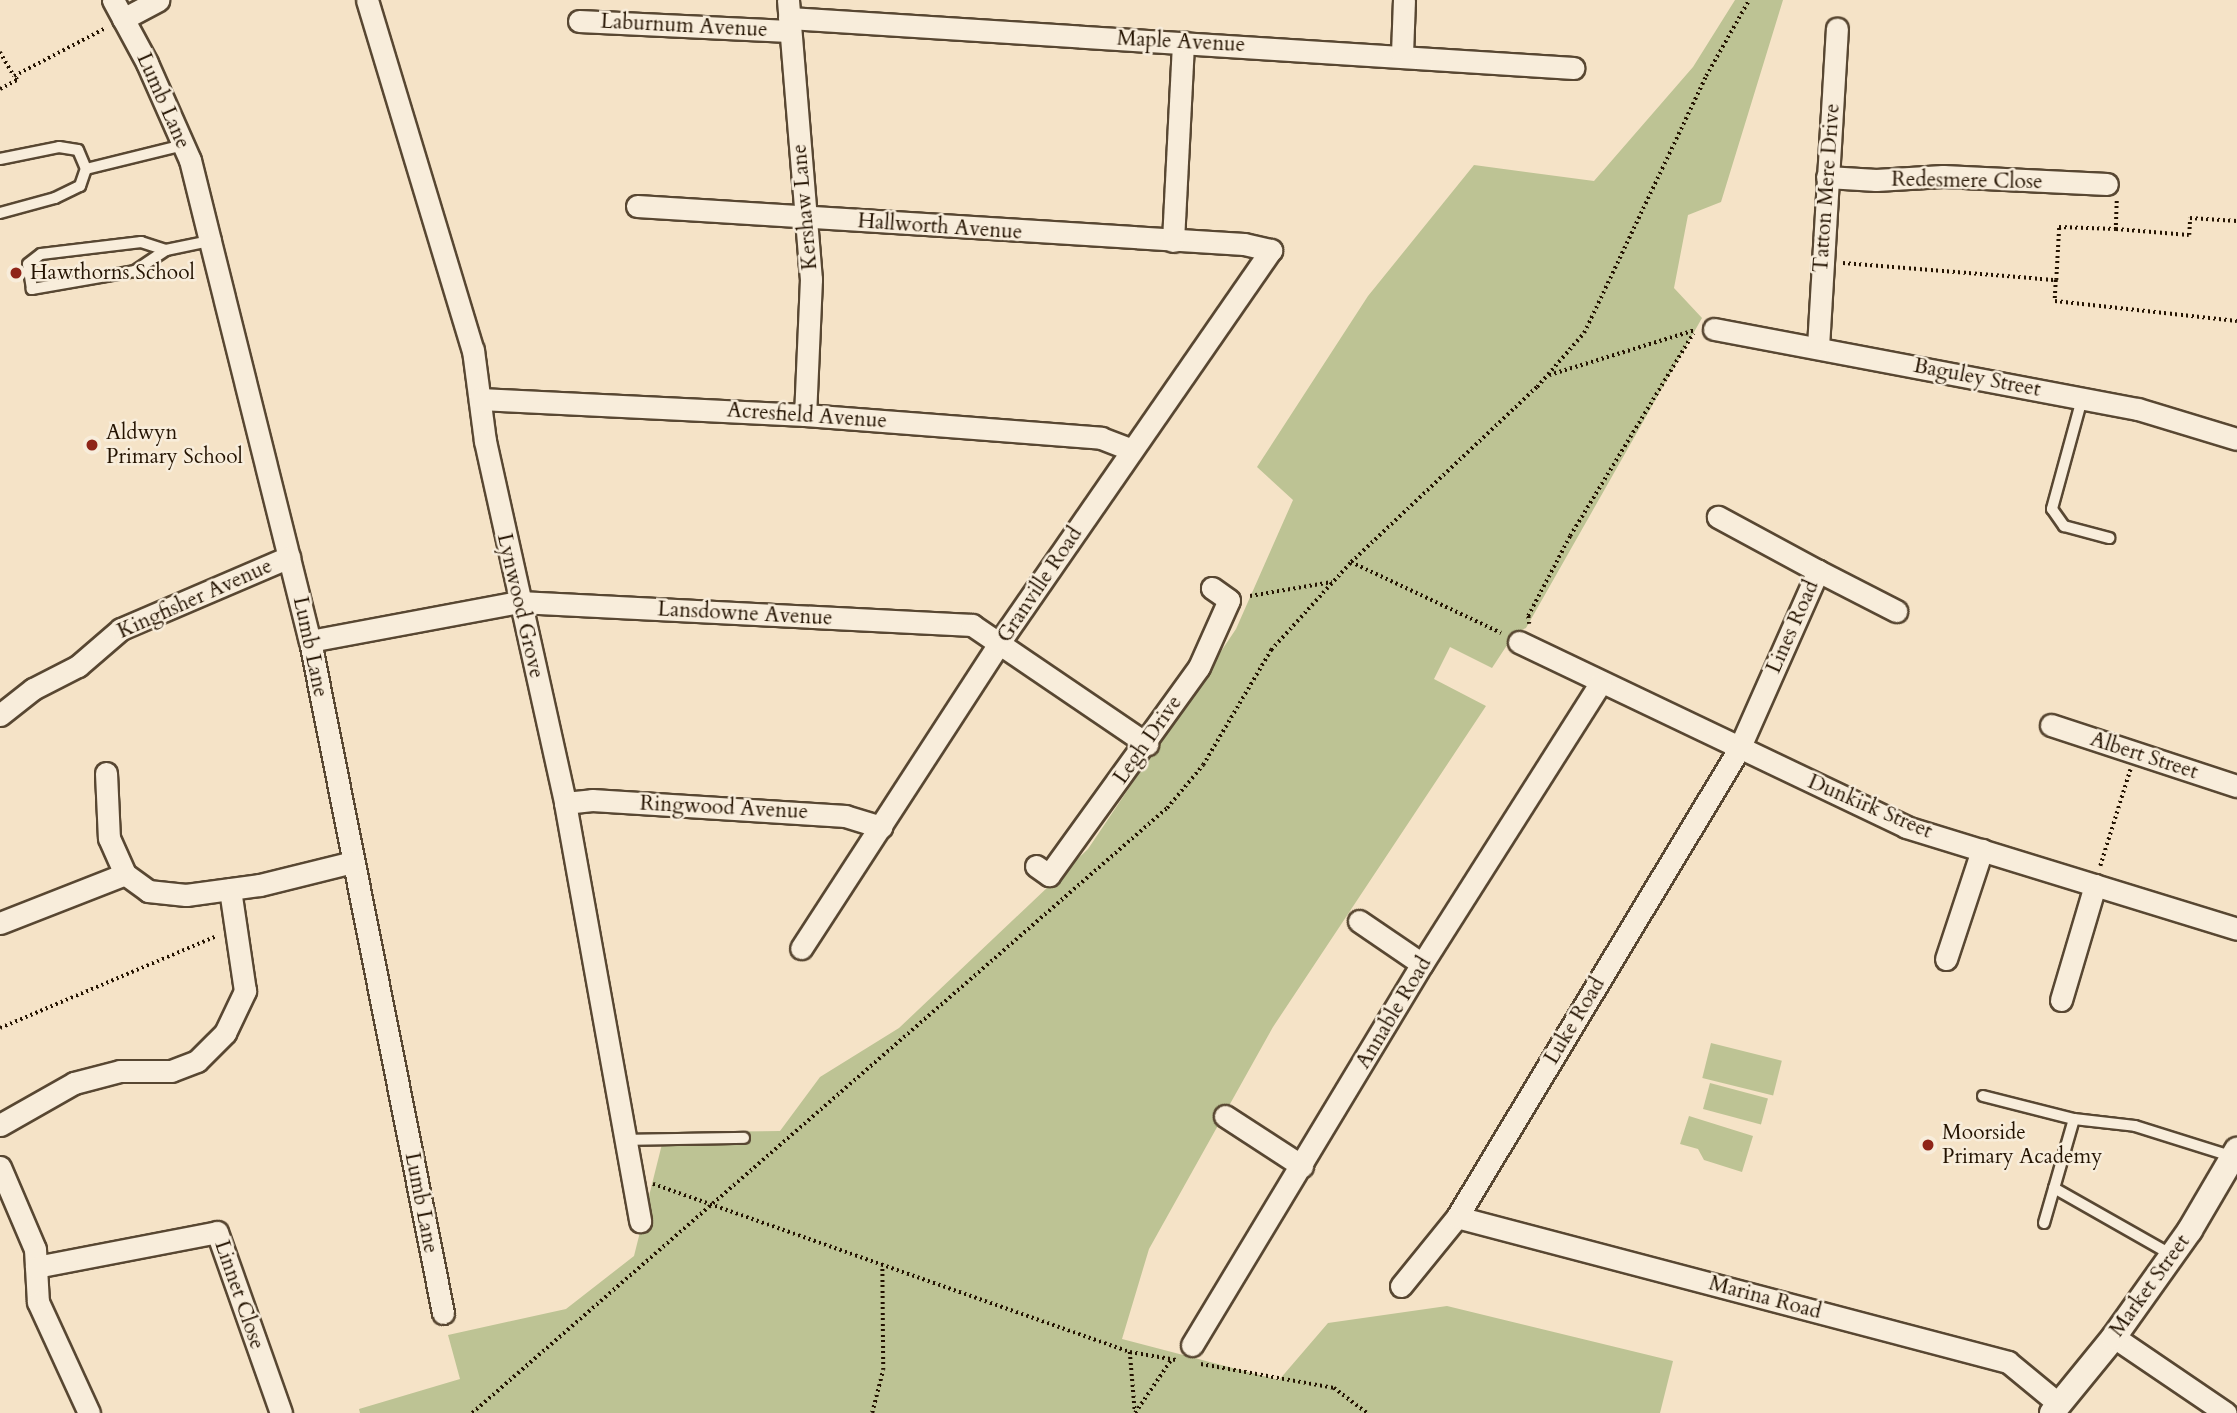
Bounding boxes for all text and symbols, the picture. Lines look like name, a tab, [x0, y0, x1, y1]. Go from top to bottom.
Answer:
street label: Laburnum Avenue	[600, 9, 768, 43]
street label: Maple Avenue	[1116, 26, 1246, 58]
street label: Lumb Lane	[131, 49, 195, 153]
street label: Tatton Mere Drive	[1809, 103, 1845, 273]
street label: Kershaw Lane	[787, 143, 823, 271]
street label: Redesmere Close	[1891, 167, 2043, 195]
street label: Hallworth Avenue	[857, 209, 1023, 245]
place label: Hawthorns School	[30, 260, 195, 286]
marker: Hawthorns School	[8, 265, 24, 281]
street label: Baguley Street	[1911, 353, 2043, 403]
street label: Acresfield Avenue	[726, 398, 888, 434]
place label: Aldwyn Primary School	[106, 420, 243, 470]
marker: Aldwyn Primary School	[84, 437, 100, 453]
street label: Granville Road	[992, 522, 1088, 648]
street label: Lynwood Grove	[491, 531, 549, 681]
street label: Kingfisher Avenue	[114, 554, 276, 644]
street label: Lines Road	[1761, 577, 1825, 677]
street label: Lumb Lane	[287, 594, 333, 700]
street label: Lansdowne Avenue	[657, 597, 833, 631]
street label: Legh Drive	[1108, 691, 1188, 789]
street label: Albert Street	[2087, 727, 2201, 785]
street label: Dunkirk Street	[1804, 769, 1936, 845]
street label: Ringwood Avenue	[639, 791, 809, 825]
street label: Annable Road	[1351, 953, 1437, 1073]
street label: Luke Road	[1539, 973, 1611, 1069]
place label: Moorside Primary Academy	[1942, 1120, 2102, 1170]
marker: Moorside Primary Academy	[1920, 1137, 1936, 1153]
street label: Lumb Lane	[399, 1150, 443, 1256]
street label: Market Street	[2105, 1230, 2195, 1342]
street label: Linnet Close	[209, 1237, 269, 1353]
street label: Marina Road	[1706, 1271, 1824, 1325]

